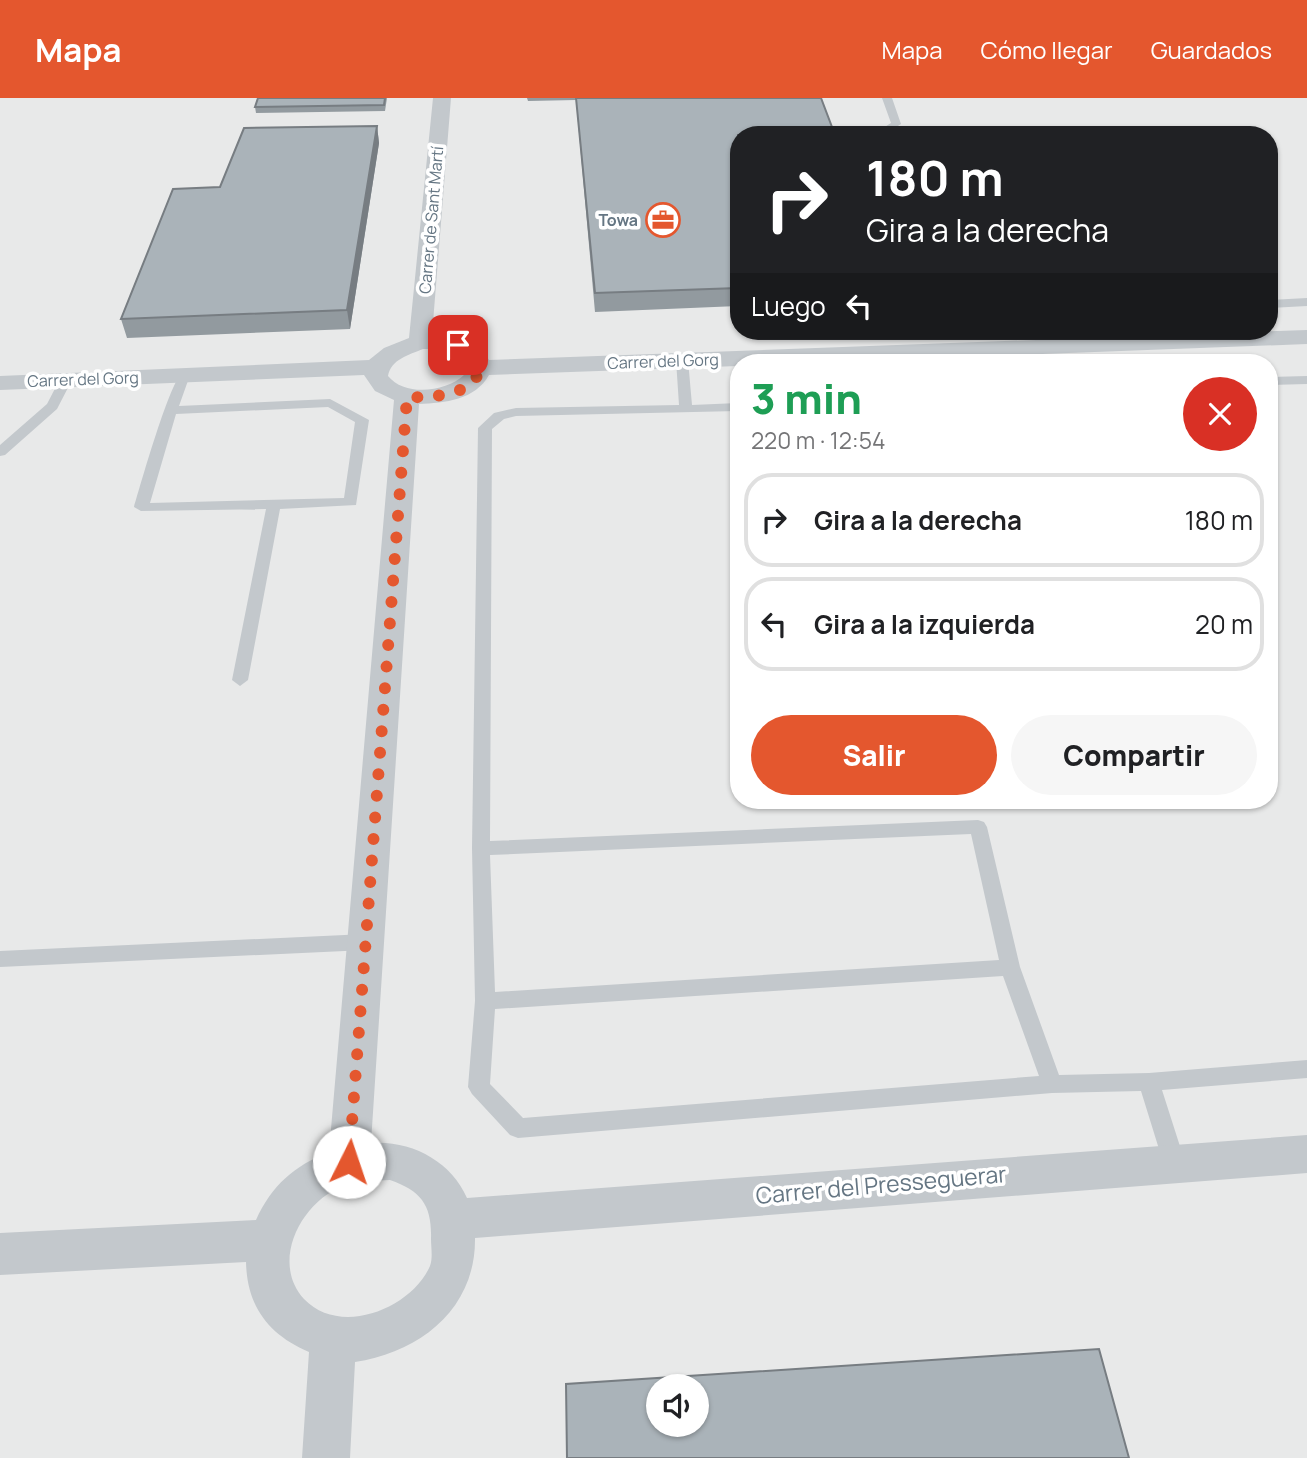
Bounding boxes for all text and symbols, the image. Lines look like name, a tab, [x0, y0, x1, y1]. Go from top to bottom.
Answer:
text: Mapa	[35, 27, 122, 72]
text: Mapa	[882, 33, 943, 66]
text: Cómo llegar	[981, 33, 1113, 66]
text: Guardados	[1151, 33, 1272, 66]
text: 180 m	[866, 144, 1004, 211]
street label: Carrer de Sant Martí	[414, 145, 448, 295]
icon: right	[751, 154, 842, 245]
office icon: Towa	[644, 201, 682, 239]
text: Gira a la derecha	[866, 208, 1109, 252]
place label: Towa	[598, 209, 638, 231]
icon: left	[840, 287, 878, 325]
text: Luego	[751, 288, 826, 324]
pin	[428, 315, 488, 375]
icon: arrive	[439, 326, 477, 364]
street label: Carrer del Gorg	[607, 348, 719, 374]
street label: Carrer del Gorg	[27, 366, 139, 392]
text: 3 min	[751, 369, 862, 427]
button: close	[1183, 377, 1257, 451]
text: 220 m · 12:54	[751, 424, 886, 456]
icon: right	[755, 501, 793, 539]
text: Gira a la derecha	[814, 502, 1022, 538]
text: 180 m	[1185, 502, 1253, 538]
icon: left	[755, 605, 793, 643]
text: Gira a la izquierda	[814, 606, 1035, 642]
text: 20 m	[1195, 606, 1253, 642]
button: Salir	[751, 715, 997, 795]
button: Compartir	[1011, 715, 1257, 795]
position arrow	[312, 1125, 386, 1199]
street label: Carrer del Presseguerar	[754, 1157, 1008, 1211]
map controls	[646, 1374, 709, 1437]
button: sound	[646, 1374, 709, 1437]

